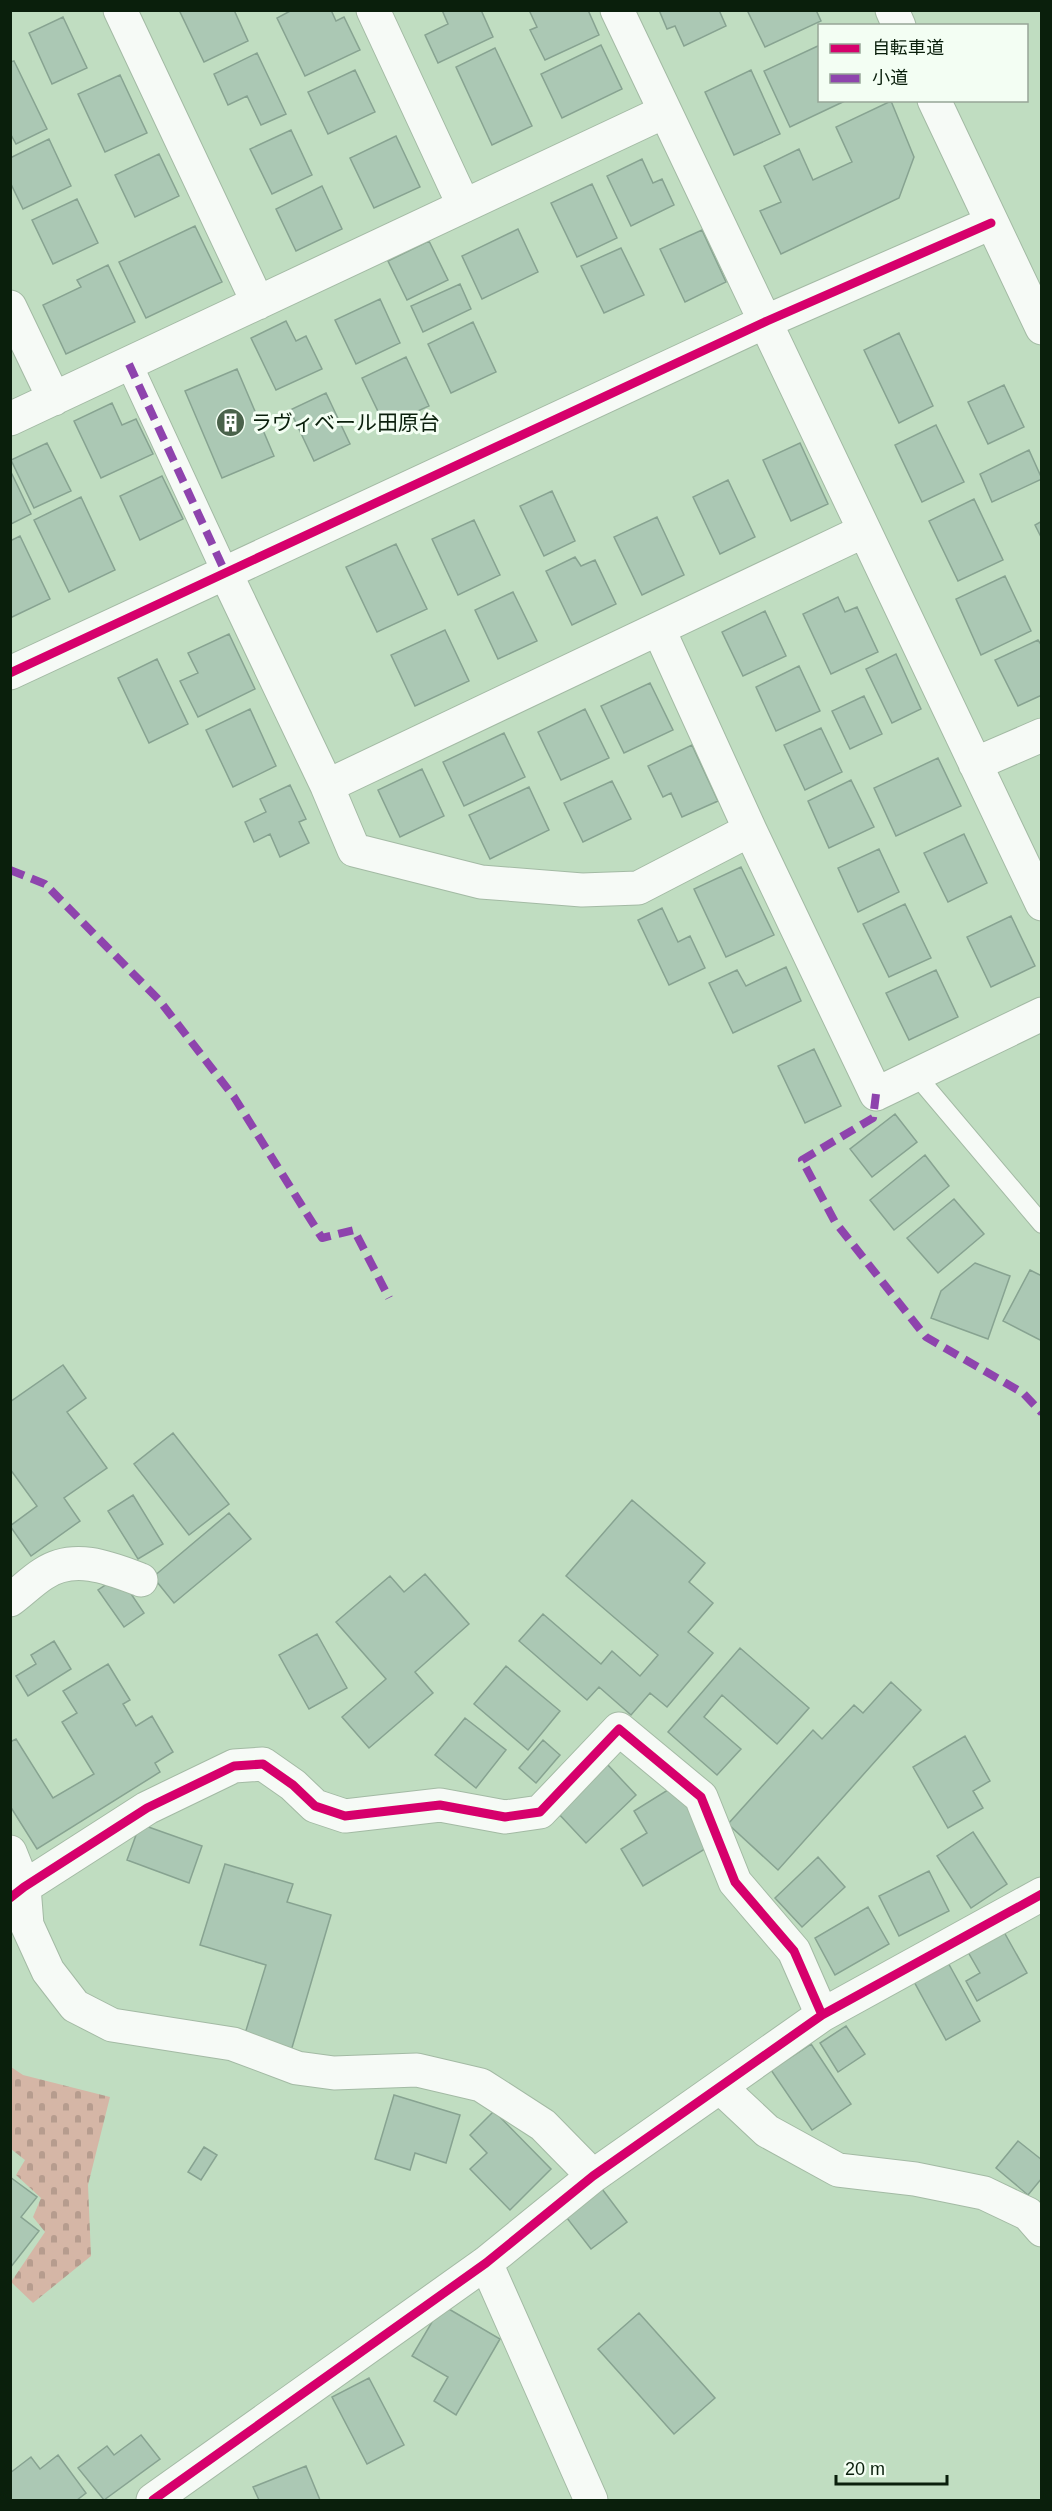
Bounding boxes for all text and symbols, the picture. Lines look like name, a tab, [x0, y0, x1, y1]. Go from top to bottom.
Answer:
legend	[818, 24, 1028, 102]
text: 自転車道	[872, 38, 944, 58]
text: 小道	[872, 68, 908, 88]
building icon: ラヴィベール田原台	[214, 407, 246, 439]
place label: ラヴィベール田原台	[251, 411, 440, 434]
scale bar	[836, 2448, 947, 2486]
text: 20 m	[845, 2459, 885, 2479]

